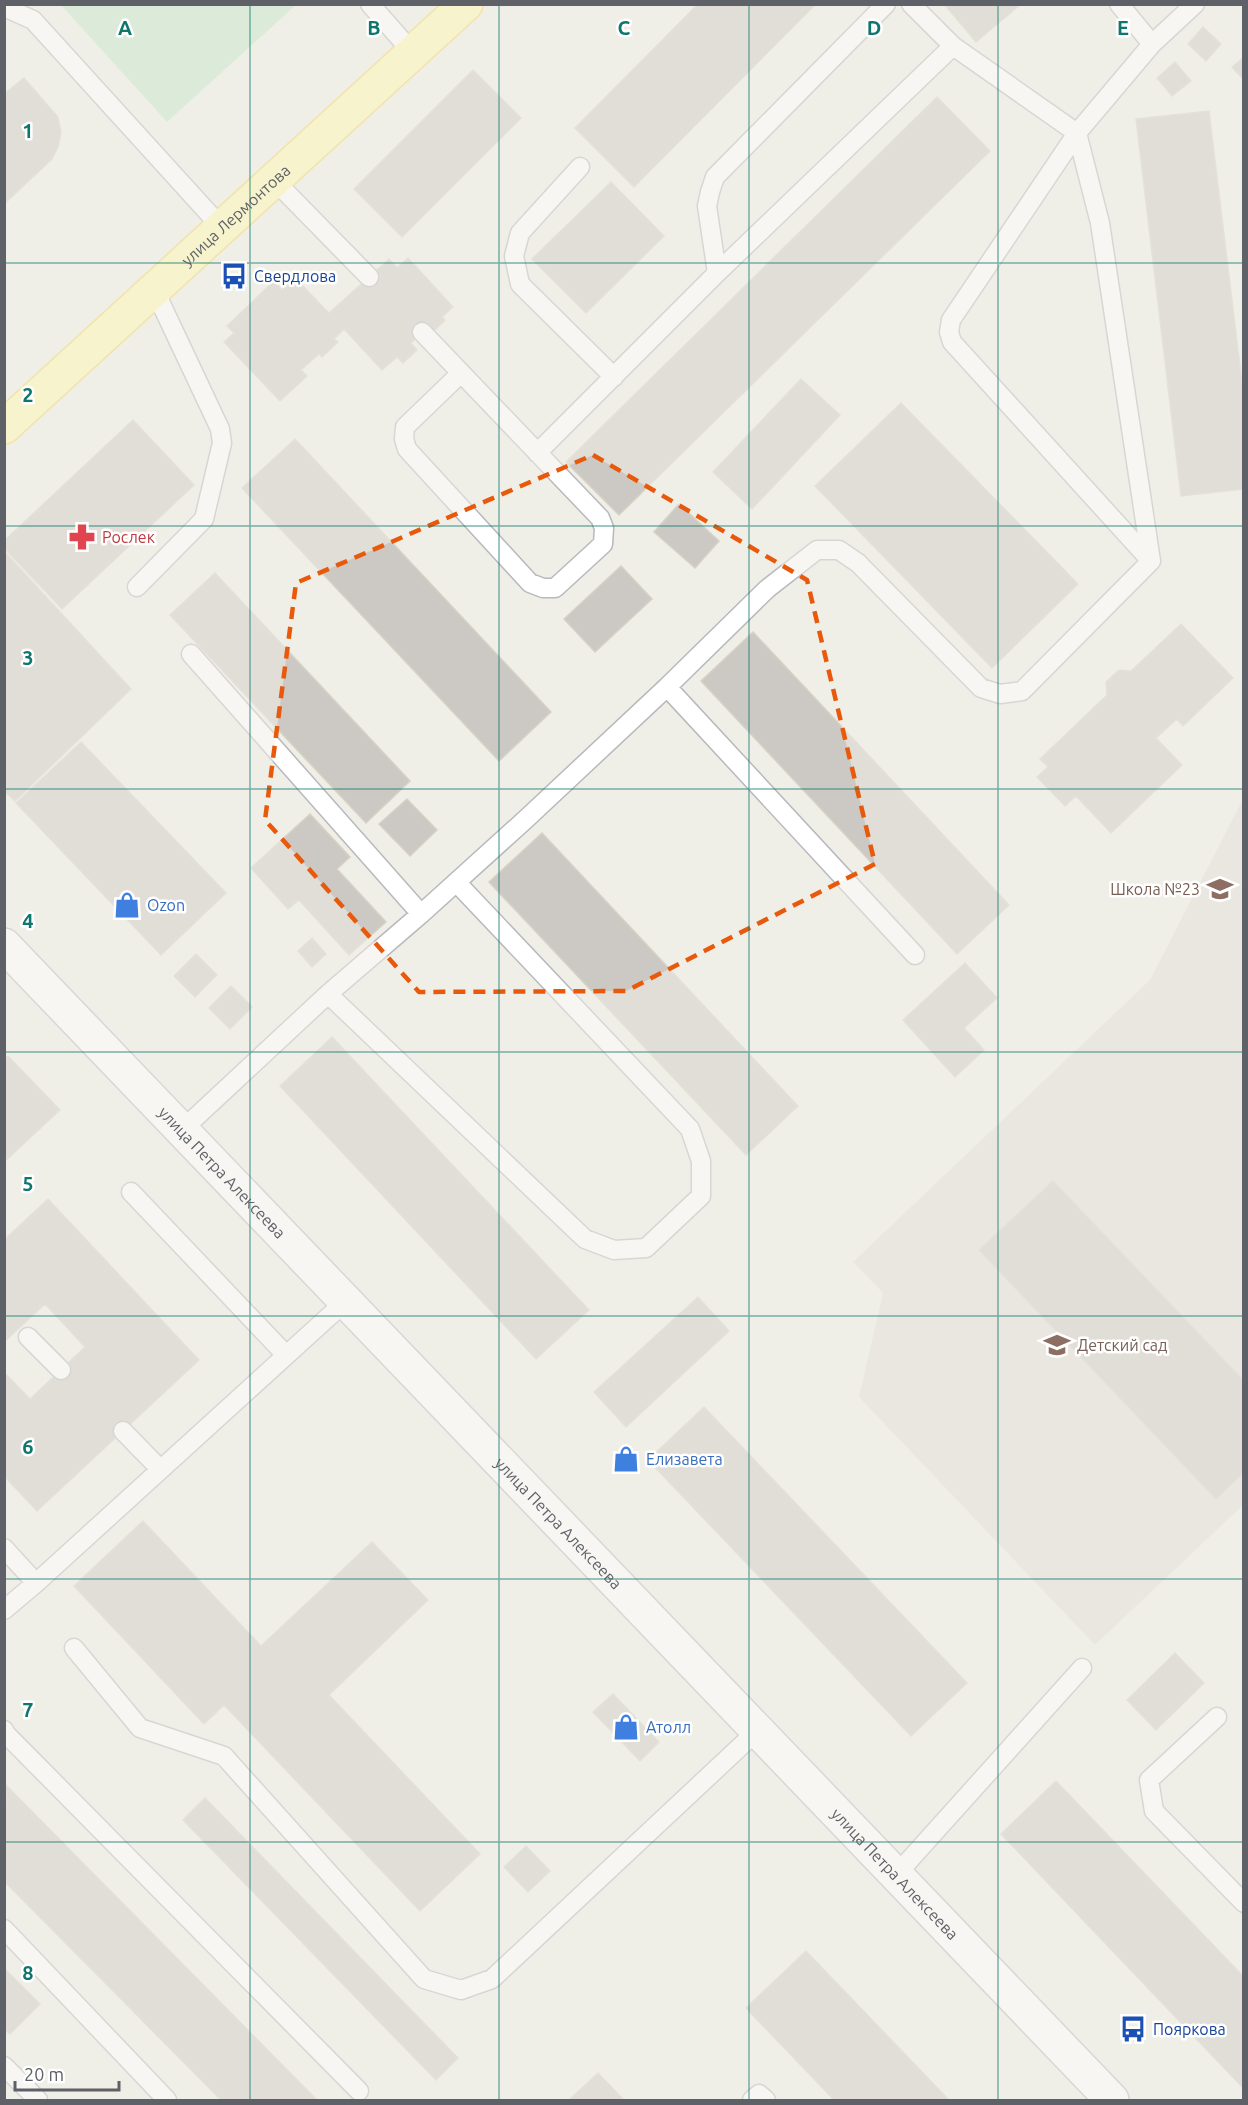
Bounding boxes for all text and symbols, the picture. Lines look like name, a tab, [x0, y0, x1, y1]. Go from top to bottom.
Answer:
text: A	[118, 16, 132, 39]
text: B	[367, 16, 381, 39]
text: C	[618, 16, 631, 39]
text: D	[867, 16, 881, 39]
text: E	[1117, 16, 1129, 39]
text: 1	[22, 119, 34, 142]
street label: улица Лермонтова	[178, 161, 294, 269]
bus stop icon: Свердлова	[219, 261, 249, 291]
place label: Свердлова	[254, 267, 336, 285]
text: 2	[22, 383, 34, 406]
pharmacy icon: Рослек	[67, 522, 97, 552]
place label: Рослек	[102, 528, 155, 546]
text: 3	[22, 646, 34, 669]
school or university icon: Школа №23	[1205, 874, 1235, 904]
place label: Школа №23	[1110, 880, 1200, 898]
shop icon: Ozon	[112, 890, 142, 920]
place label: Ozon	[147, 896, 185, 914]
text: 4	[22, 909, 34, 932]
street label: улица Петра Алексеева	[155, 1103, 289, 1242]
text: 5	[22, 1172, 34, 1195]
school or university icon: Детский сад	[1042, 1330, 1072, 1360]
place label: Детский сад	[1077, 1336, 1167, 1354]
text: 6	[22, 1435, 34, 1458]
shop icon: Елизавета	[611, 1444, 641, 1474]
place label: Елизавета	[646, 1450, 723, 1468]
street label: улица Петра Алексеева	[491, 1454, 626, 1592]
text: 7	[22, 1698, 34, 1721]
shop icon: Атолл	[611, 1712, 641, 1742]
place label: Атолл	[646, 1718, 691, 1736]
street label: улица Петра Алексеева	[828, 1804, 962, 1943]
text: 8	[22, 1961, 34, 1984]
bus stop icon: Пояркова	[1118, 2014, 1148, 2044]
place label: Пояркова	[1153, 2020, 1226, 2038]
scale bar	[15, 2054, 118, 2092]
text: 20 m	[24, 2064, 64, 2084]

